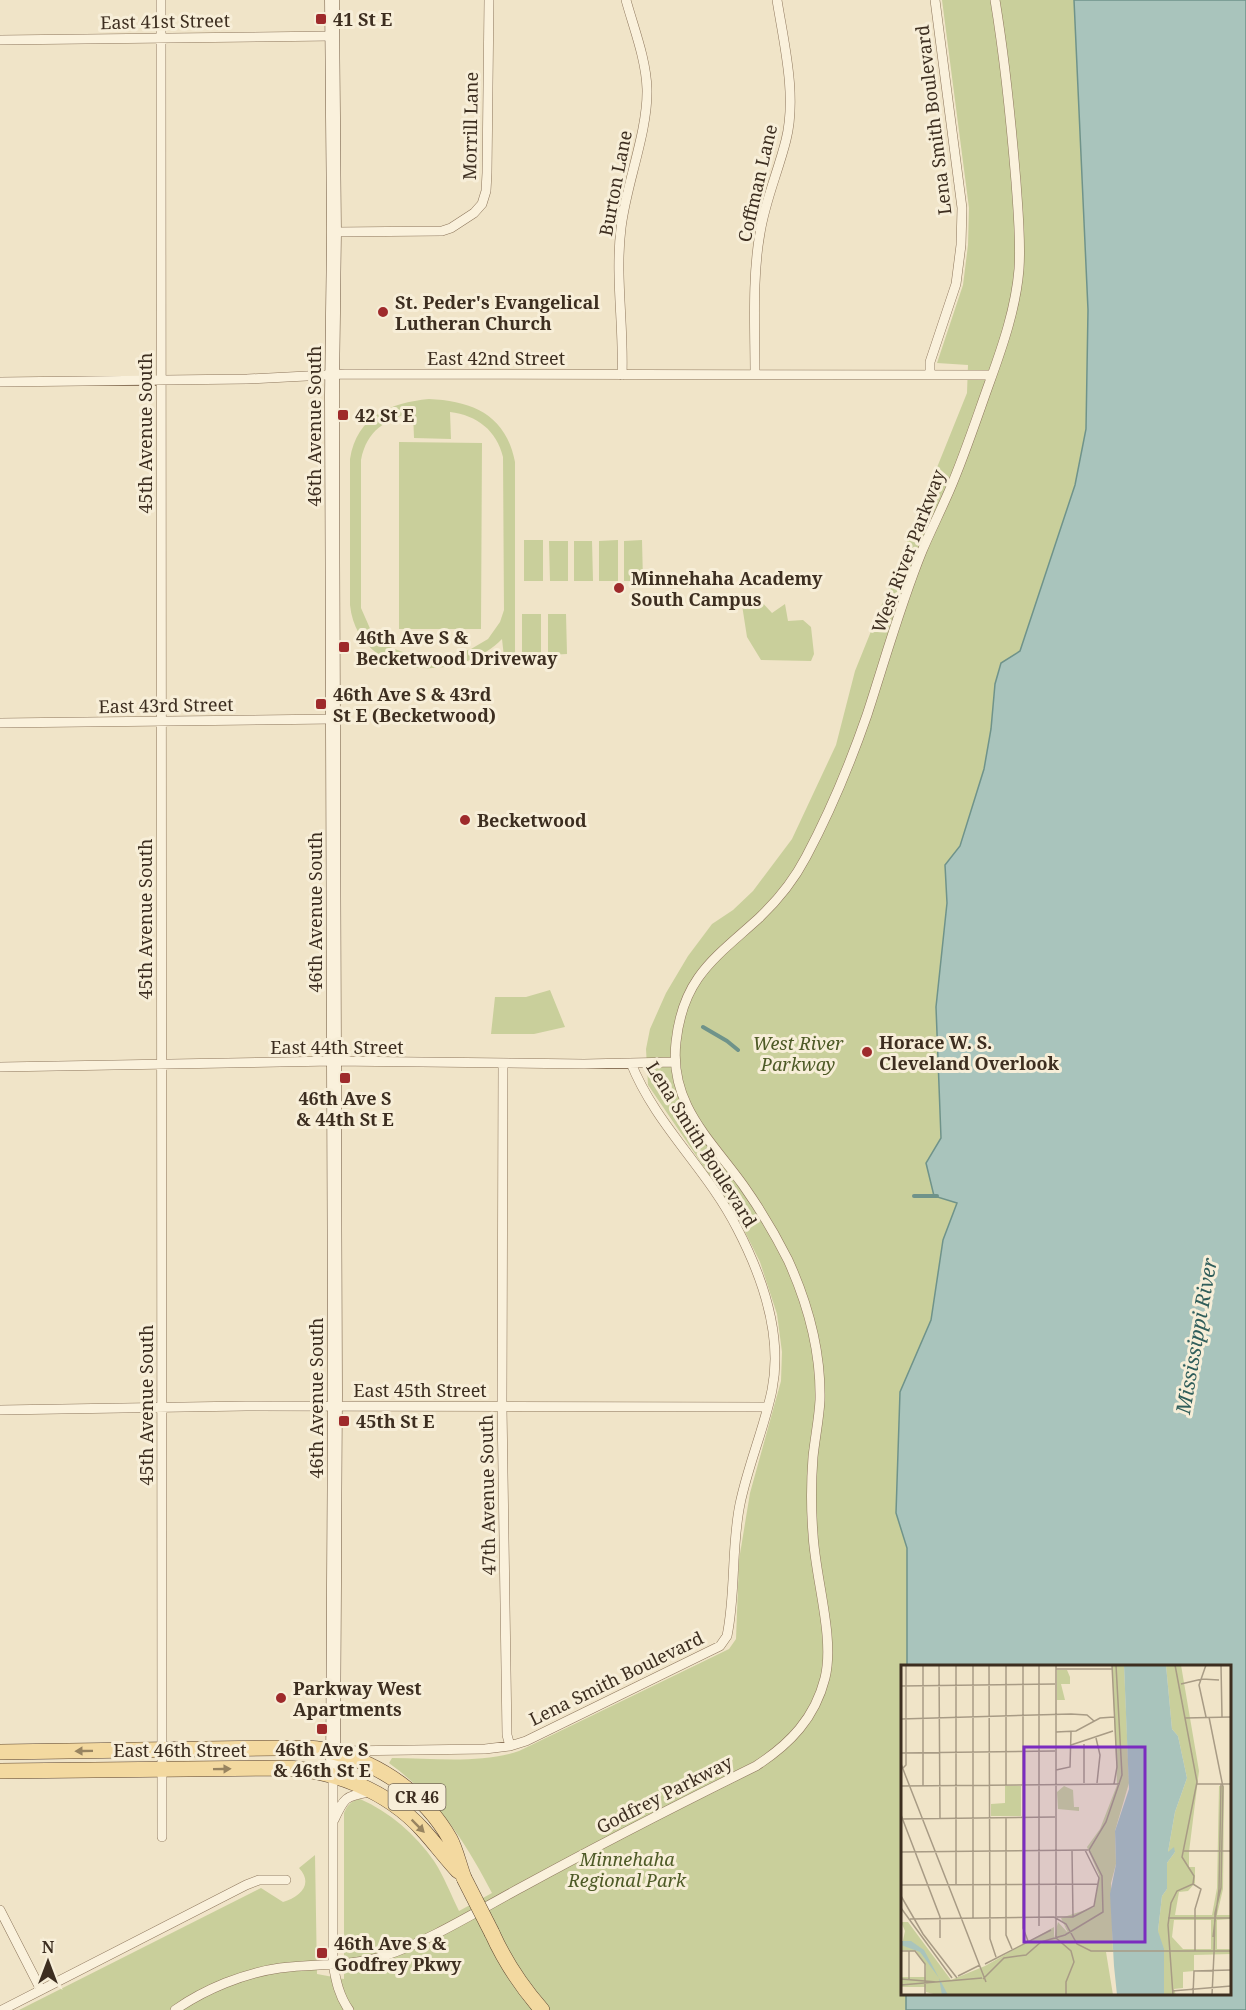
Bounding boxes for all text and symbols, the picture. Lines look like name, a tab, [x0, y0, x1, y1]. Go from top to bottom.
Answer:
place label: 41 St E	[333, 7, 392, 31]
street label: East 41st Street	[100, 8, 230, 34]
marker: 41 St E	[314, 12, 328, 26]
street label: Lena Smith Boulevard	[909, 24, 957, 216]
street label: Morrill Lane	[457, 72, 483, 180]
street label: Coffman Lane	[732, 122, 782, 244]
street label: Burton Lane	[593, 128, 637, 238]
place label: St. Peder's Evangelical Lutheran Church	[395, 290, 600, 335]
marker: St. Peder's Evangelical Lutheran Church	[376, 305, 390, 319]
street label: 46th Avenue South	[302, 346, 326, 506]
street label: East 42nd Street	[427, 346, 565, 370]
street label: 45th Avenue South	[133, 353, 157, 513]
place label: 42 St E	[355, 403, 414, 427]
marker: 42 St E	[336, 408, 350, 422]
street label: West River Parkway	[866, 465, 950, 636]
place label: Minnehaha Academy South Campus	[631, 566, 823, 611]
marker: Minnehaha Academy South Campus	[612, 581, 626, 595]
place label: 46th Ave S & Becketwood Driveway	[356, 625, 558, 670]
marker: 46th Ave S & Becketwood Driveway	[337, 640, 351, 654]
place label: 46th Ave S & 43rd St E (Becketwood)	[333, 682, 496, 727]
street label: East 43rd Street	[98, 692, 234, 718]
marker: 46th Ave S & 43rd St E (Becketwood)	[314, 697, 328, 711]
place label: Becketwood	[477, 808, 587, 832]
marker: Becketwood	[458, 813, 472, 827]
street label: 46th Avenue South	[303, 832, 327, 992]
street label: 45th Avenue South	[133, 839, 157, 999]
place label: Horace W. S. Cleveland Overlook	[879, 1030, 1060, 1075]
park label: West River Parkway	[753, 1031, 844, 1076]
street label: East 44th Street	[270, 1035, 404, 1059]
marker: Horace W. S. Cleveland Overlook	[860, 1045, 874, 1059]
street label: Lena Smith Boulevard	[641, 1057, 763, 1231]
marker: 46th Ave S & 44th St E	[338, 1071, 352, 1085]
place label: 46th Ave S & 44th St E	[296, 1086, 394, 1131]
water label: Mississippi River	[1169, 1255, 1223, 1417]
street label: 46th Avenue South	[304, 1318, 328, 1478]
street label: 45th Avenue South	[134, 1325, 158, 1485]
street label: East 45th Street	[353, 1378, 487, 1402]
place label: 45th St E	[356, 1409, 435, 1433]
marker: 45th St E	[337, 1414, 351, 1428]
street label: 47th Avenue South	[474, 1414, 500, 1576]
street label: Lena Smith Boulevard	[525, 1625, 707, 1731]
inset map	[901, 1665, 1231, 1995]
place label: Parkway West Apartments	[293, 1676, 421, 1721]
marker: Parkway West Apartments	[274, 1691, 288, 1705]
marker: 46th Ave S & 46th St E	[315, 1722, 329, 1736]
place label: 46th Ave S & 46th St E	[273, 1737, 371, 1782]
street label: East 46th Street	[113, 1738, 247, 1762]
one-way arrow	[74, 1746, 93, 1756]
street label: Godfrey Parkway	[592, 1749, 737, 1839]
one-way arrow	[212, 1764, 231, 1774]
road number: CR 46	[388, 1784, 446, 1810]
one-way arrow	[411, 1819, 425, 1833]
park label: Minnehaha Regional Park	[567, 1847, 687, 1892]
place label: 46th Ave S & Godfrey Pkwy	[334, 1931, 462, 1976]
north arrow	[18, 1932, 78, 1992]
text: N	[42, 1936, 55, 1958]
marker: 46th Ave S & Godfrey Pkwy	[315, 1946, 329, 1960]

